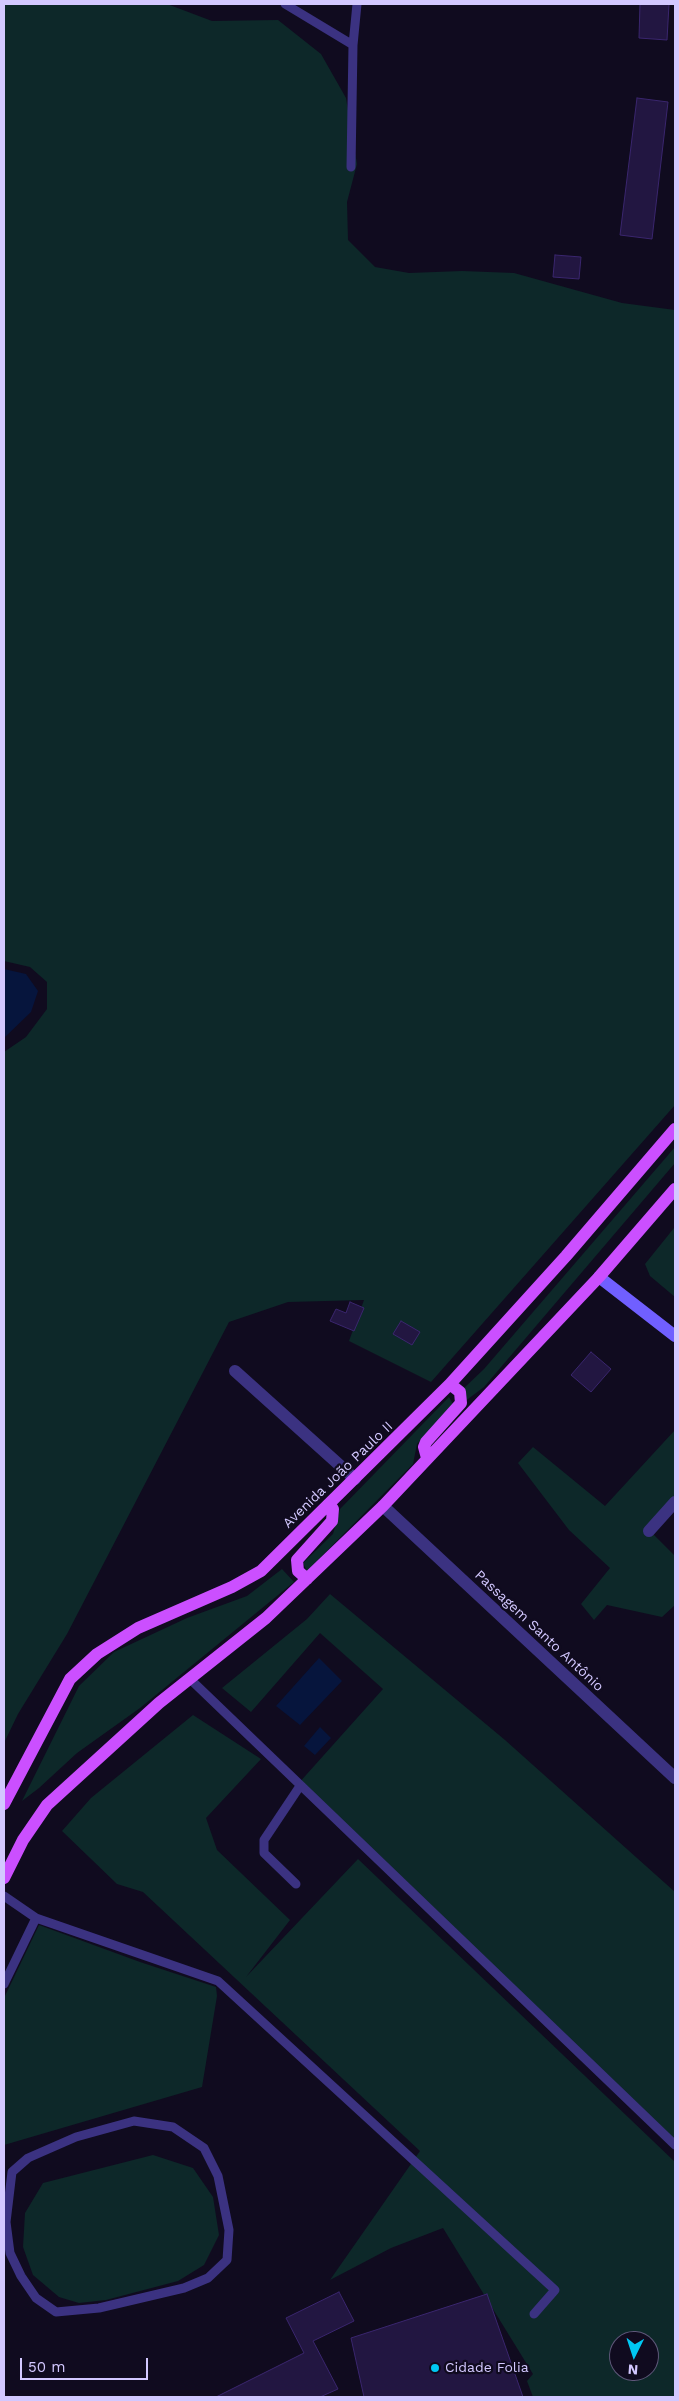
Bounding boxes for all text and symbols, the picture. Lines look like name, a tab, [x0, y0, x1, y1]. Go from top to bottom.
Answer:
street label: Avenida João Paulo II	[280, 1418, 396, 1532]
street label: Passagem Santo Antônio	[471, 1567, 607, 1695]
north arrow	[609, 2331, 659, 2381]
scale bar	[22, 2348, 150, 2380]
text: 50 m	[28, 2358, 65, 2376]
place label: Cidade Folia	[445, 2360, 529, 2376]
marker: Cidade Folia	[429, 2362, 441, 2374]
text: N	[627, 2362, 639, 2378]

